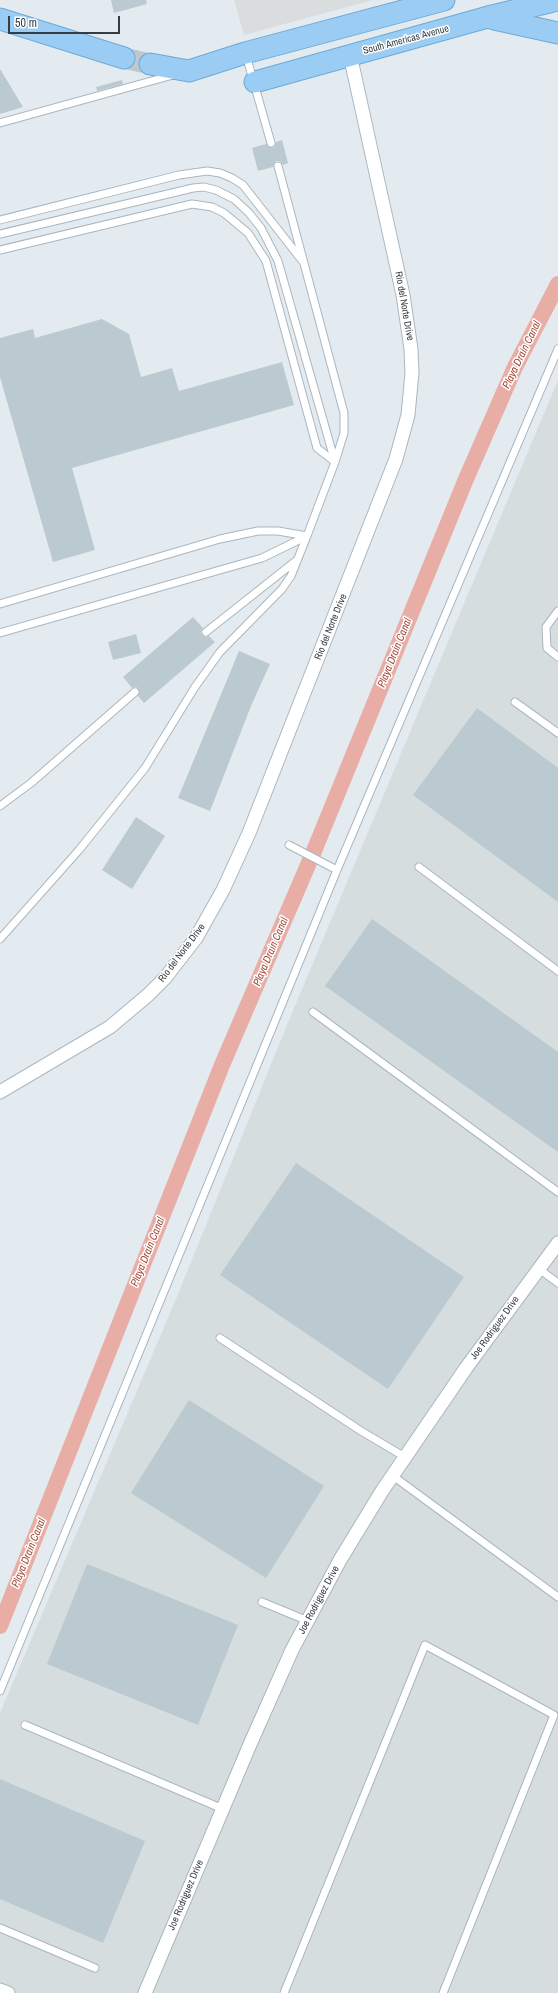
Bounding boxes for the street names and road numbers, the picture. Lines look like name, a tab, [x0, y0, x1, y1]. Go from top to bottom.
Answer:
street label: South Americas Avenue	[362, 23, 450, 57]
street label: Rio del Norte Drive	[392, 270, 416, 342]
street label: Rio del Norte Drive	[312, 592, 350, 662]
street label: Rio del Norte Drive	[156, 921, 208, 985]
street label: Joe Rodriguez Drive	[468, 1294, 522, 1362]
street label: Joe Rodriguez Drive	[296, 1564, 342, 1636]
street label: Joe Rodriguez Drive	[166, 1858, 206, 1932]

